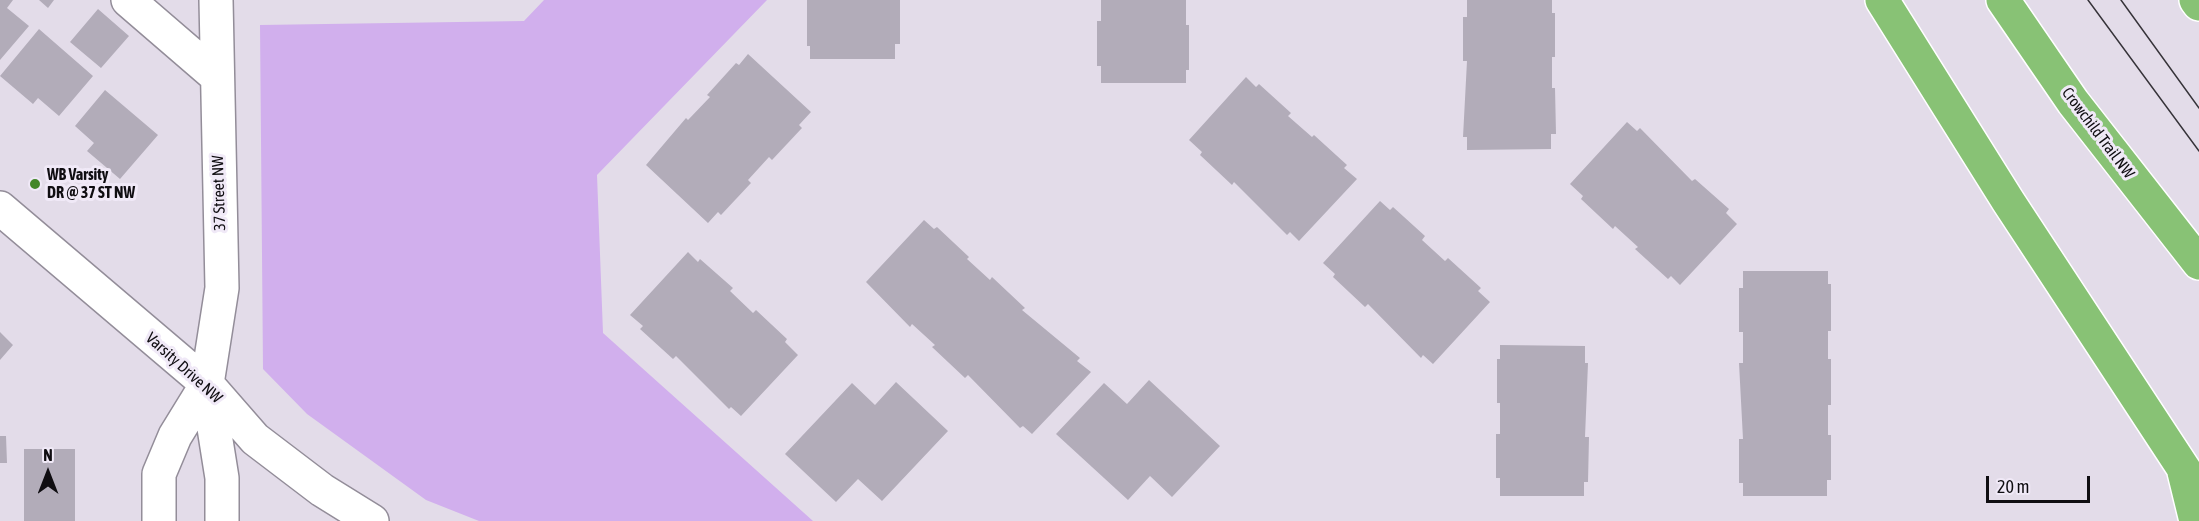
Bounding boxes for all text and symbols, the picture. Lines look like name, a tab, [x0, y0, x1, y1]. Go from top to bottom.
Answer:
street label: Crowchild Trail NW	[2058, 84, 2138, 182]
street label: 37 Street NW	[208, 155, 230, 231]
place label: WB Varsity DR @ 37 ST NW	[47, 165, 135, 203]
marker: WB Varsity DR @ 37 ST NW	[28, 177, 42, 191]
street label: Varsity Drive NW	[142, 329, 226, 407]
north arrow	[18, 443, 78, 503]
text: N	[43, 446, 53, 464]
scale bar	[1989, 464, 2092, 502]
text: 20 m	[1997, 476, 2029, 497]

